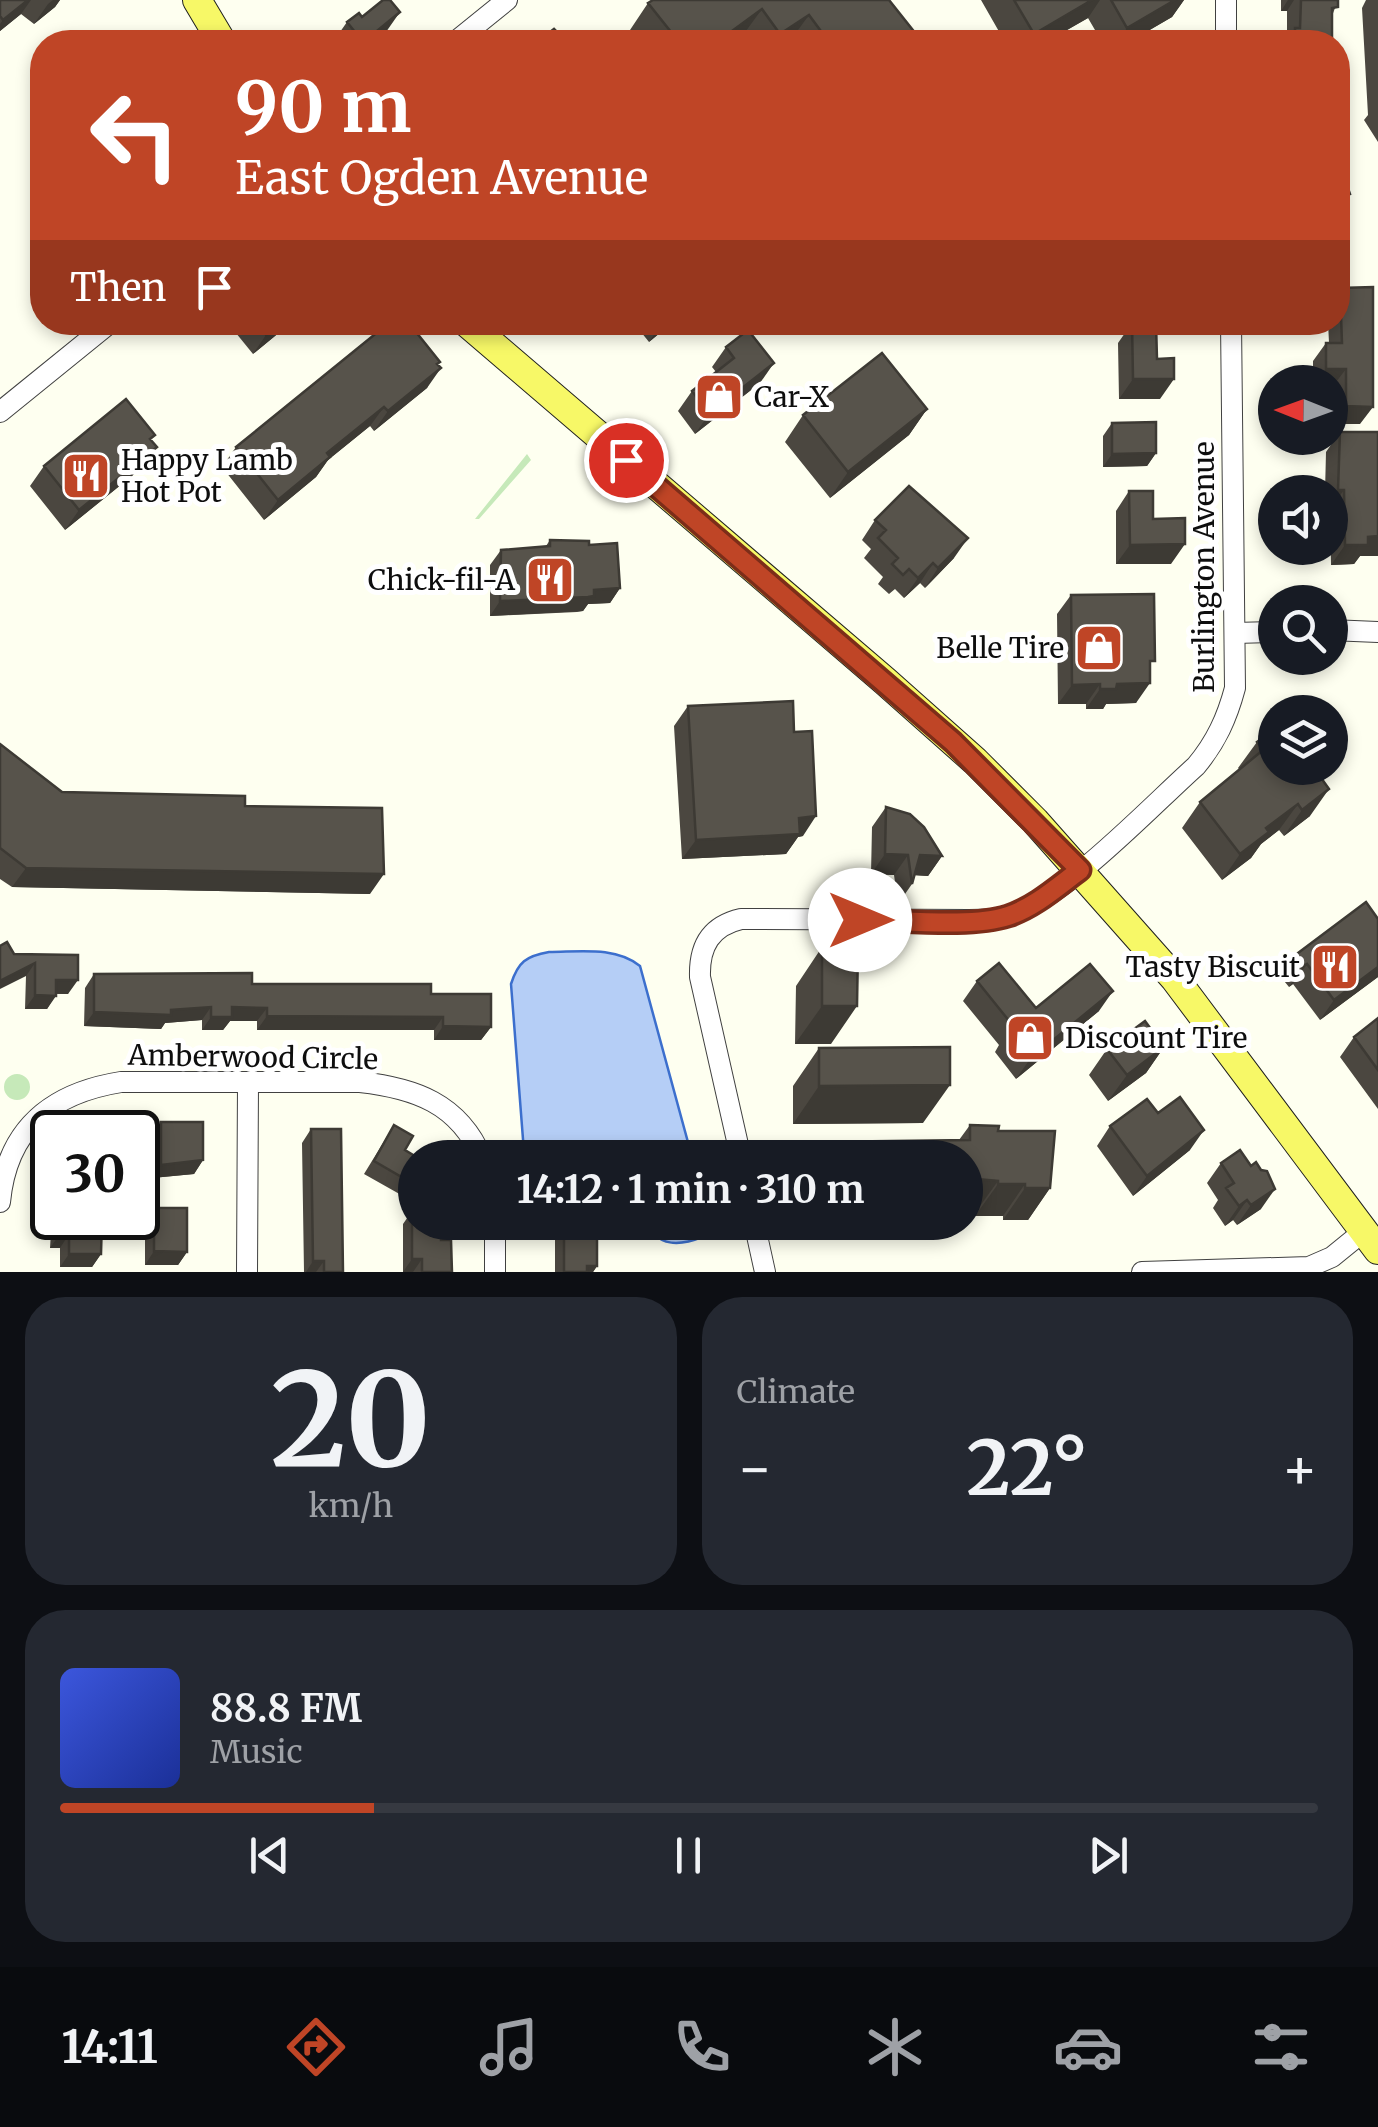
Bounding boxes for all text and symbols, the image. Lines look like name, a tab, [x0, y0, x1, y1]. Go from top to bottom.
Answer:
text: 90 m	[235, 63, 412, 151]
icon: left	[70, 70, 200, 200]
text: East Ogden Avenue	[235, 150, 648, 206]
icon: arrive	[187, 260, 242, 315]
text: Then	[70, 264, 167, 311]
north arrow	[1258, 365, 1348, 455]
map controls	[1258, 365, 1348, 785]
shop icon: Car-X	[693, 371, 745, 423]
place label: Car-X	[754, 379, 829, 415]
pin	[584, 418, 669, 503]
icon: arrive	[599, 433, 654, 488]
street label: Burlington Avenue	[1186, 441, 1222, 693]
place label: Happy Lamb Hot Pot	[121, 442, 293, 510]
restaurant icon: Happy Lamb Hot Pot	[60, 450, 112, 502]
button: sound	[1258, 475, 1348, 565]
restaurant icon: Chick-fil-A	[524, 554, 576, 606]
place label: Chick-fil-A	[368, 562, 515, 598]
button: search	[1258, 585, 1348, 675]
shop icon: Belle Tire	[1073, 622, 1125, 674]
place label: Belle Tire	[936, 630, 1064, 666]
button: layers	[1258, 695, 1348, 785]
position arrow	[808, 868, 912, 972]
restaurant icon: Tasty Biscuit	[1309, 941, 1361, 993]
place label: Tasty Biscuit	[1126, 949, 1300, 985]
shop icon: Discount Tire	[1004, 1012, 1056, 1064]
place label: Discount Tire	[1065, 1020, 1247, 1056]
street label: Amberwood Circle	[127, 1037, 378, 1077]
speed limit sign: 30	[30, 1110, 160, 1240]
text: 14:12 · 1 min · 310 m	[517, 1166, 864, 1213]
text: 20	[270, 1339, 431, 1502]
text: Climate	[737, 1372, 855, 1412]
text: 22°	[966, 1421, 1088, 1515]
text: −	[737, 1434, 773, 1503]
text: +	[1281, 1434, 1318, 1503]
text: km/h	[308, 1486, 393, 1526]
text: 88.8 FM	[210, 1685, 362, 1732]
text: Music	[210, 1732, 303, 1772]
icon: previous	[242, 1828, 297, 1883]
icon: pause	[661, 1828, 716, 1883]
icon: next	[1081, 1828, 1136, 1883]
icon: directions	[281, 2012, 351, 2082]
icon: music	[474, 2012, 544, 2082]
icon: phone	[667, 2012, 737, 2082]
icon: climate	[860, 2012, 930, 2082]
icon: car	[1053, 2012, 1123, 2082]
icon: filters	[1246, 2012, 1316, 2082]
text: 14:11	[62, 2019, 158, 2075]

